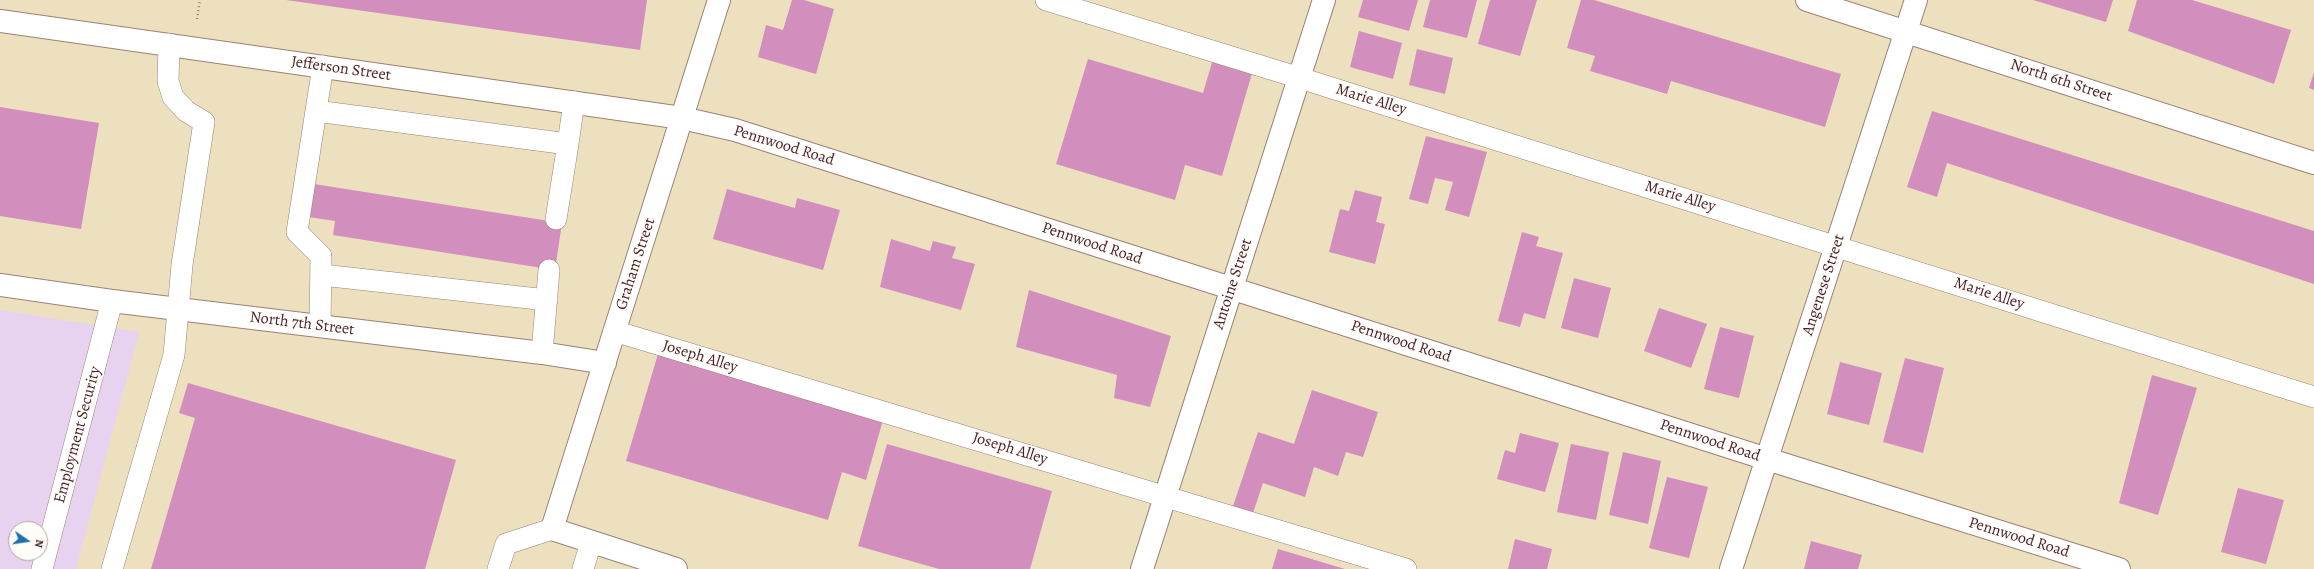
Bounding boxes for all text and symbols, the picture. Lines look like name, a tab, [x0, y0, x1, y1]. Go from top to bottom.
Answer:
street label: Jefferson Street	[290, 52, 392, 86]
street label: North 6th Street	[2008, 55, 2114, 107]
street label: Marie Alley	[1333, 80, 1409, 120]
street label: Pennwood Road	[731, 122, 837, 170]
street label: Marie Alley	[1642, 177, 1718, 217]
street label: Graham Street	[612, 216, 660, 312]
street label: Pennwood Road	[1039, 219, 1145, 269]
street label: Angenese Street	[1799, 232, 1849, 338]
street label: Antoine Street	[1209, 236, 1257, 332]
street label: Marie Alley	[1951, 274, 2027, 314]
street label: North 7th Street	[249, 308, 355, 340]
street label: Pennwood Road	[1348, 317, 1454, 367]
street label: Joseph Alley	[660, 336, 740, 378]
street label: Employment Security	[50, 364, 106, 506]
street label: Pennwood Road	[1657, 416, 1763, 466]
street label: Joseph Alley	[970, 428, 1050, 470]
street label: Pennwood Road	[1966, 514, 2072, 562]
north arrow	[8, 521, 48, 561]
text: N	[31, 538, 47, 549]

